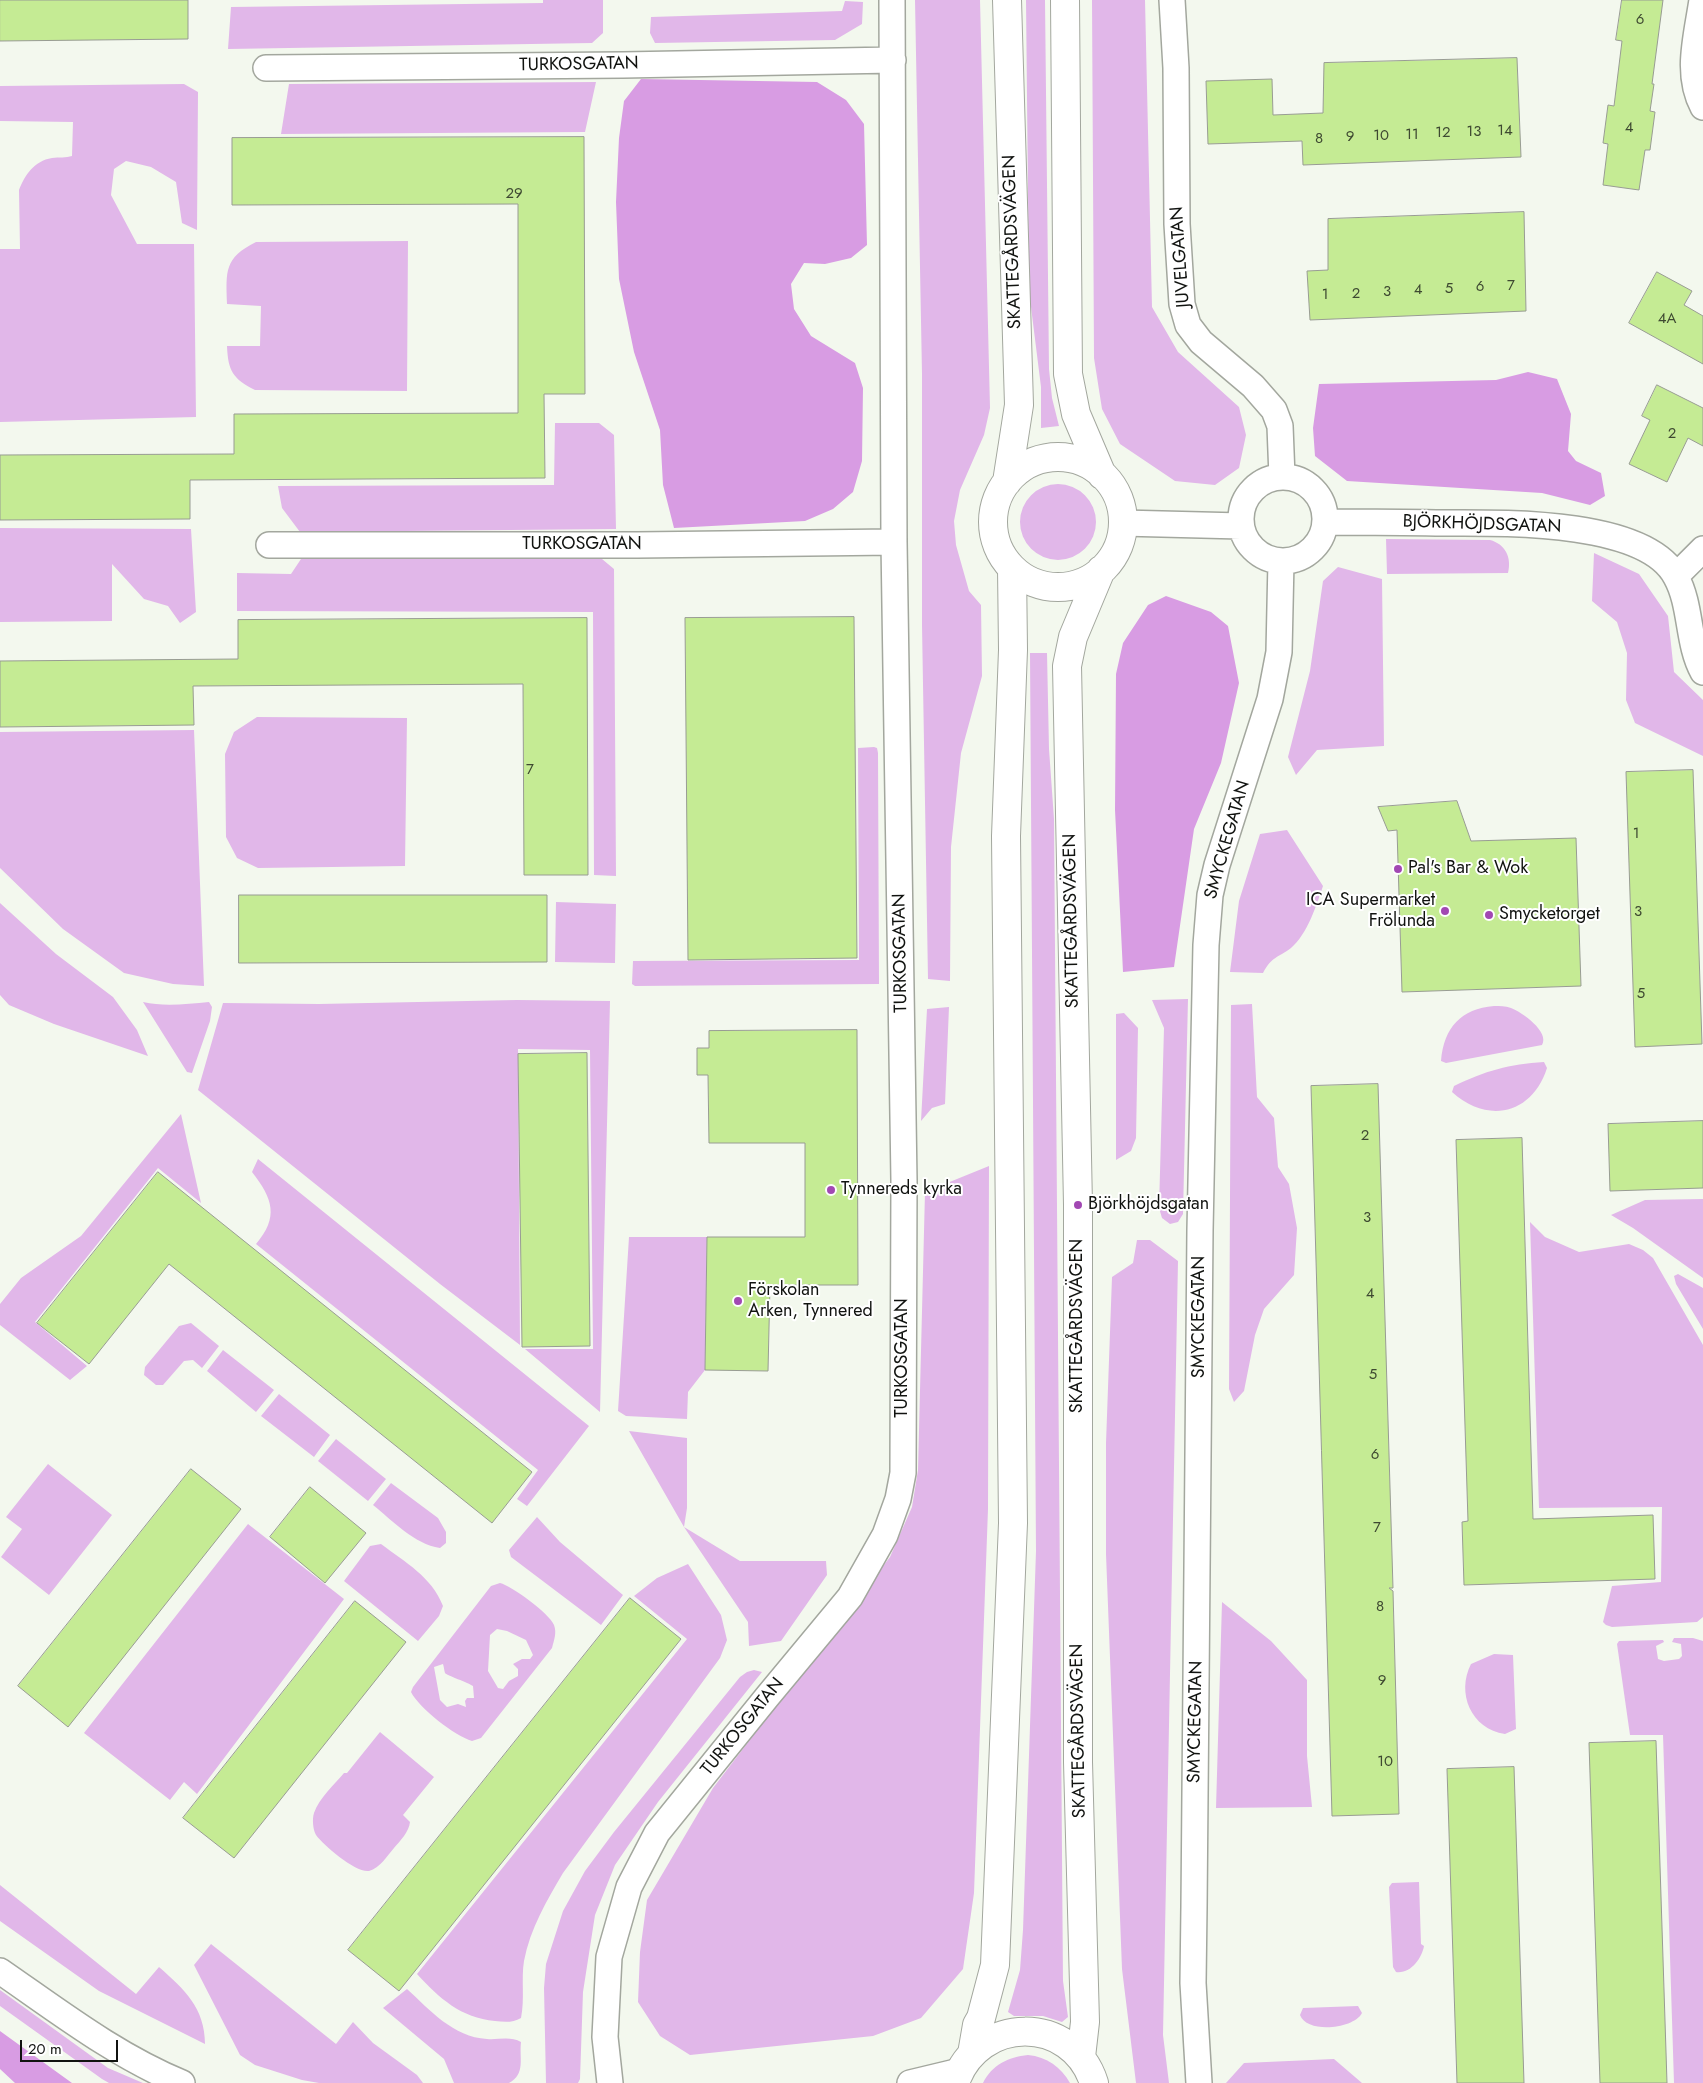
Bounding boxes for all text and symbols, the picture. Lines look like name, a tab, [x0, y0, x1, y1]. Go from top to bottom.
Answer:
house number: 6	[1636, 11, 1644, 29]
street label: TURKOSGATAN	[519, 53, 639, 77]
house number: 4	[1625, 119, 1633, 137]
house number: 14	[1497, 122, 1513, 140]
house number: 13	[1467, 123, 1481, 141]
house number: 12	[1435, 124, 1451, 142]
house number: 11	[1405, 126, 1419, 144]
house number: 10	[1373, 127, 1389, 145]
house number: 9	[1346, 128, 1354, 146]
house number: 8	[1315, 130, 1323, 148]
street label: SKATTEGÅRDSVÄGEN	[999, 154, 1027, 330]
house number: 29	[505, 185, 523, 203]
street label: JUVELGATAN	[1167, 206, 1195, 308]
house number: 7	[1507, 277, 1515, 295]
house number: 6	[1476, 278, 1484, 296]
house number: 5	[1445, 280, 1453, 298]
house number: 4	[1414, 281, 1422, 299]
house number: 3	[1383, 283, 1391, 301]
house number: 2	[1352, 285, 1360, 303]
house number: 1	[1322, 286, 1328, 304]
house number: 4A	[1658, 310, 1676, 328]
house number: 2	[1668, 425, 1676, 443]
street label: BJÖRKHÖJDSGATAN	[1402, 511, 1562, 539]
street label: TURKOSGATAN	[522, 534, 642, 556]
house number: 7	[526, 761, 534, 779]
street label: SMYCKEGATAN	[1201, 778, 1255, 902]
house number: 1	[1633, 825, 1639, 843]
street label: SKATTEGÅRDSVÄGEN	[1060, 834, 1084, 1008]
place label: Pal's Bar & Wok	[1408, 858, 1528, 880]
marker: Pal's Bar & Wok	[1392, 863, 1404, 875]
place label: ICA Supermarket Frölunda	[1306, 890, 1435, 932]
street label: TURKOSGATAN	[889, 893, 913, 1013]
house number: 3	[1634, 903, 1642, 921]
place label: Smycketorget	[1499, 904, 1600, 926]
marker: ICA Supermarket Frölunda	[1439, 905, 1451, 917]
marker: Smycketorget	[1483, 909, 1495, 921]
house number: 5	[1637, 985, 1645, 1003]
house number: 2	[1361, 1127, 1369, 1145]
place label: Tynnereds kyrka	[841, 1179, 962, 1201]
marker: Tynnereds kyrka	[825, 1184, 837, 1196]
place label: Björkhöjdsgatan	[1088, 1194, 1209, 1216]
marker: Björkhöjdsgatan	[1072, 1199, 1084, 1211]
house number: 3	[1363, 1209, 1371, 1227]
street label: SKATTEGÅRDSVÄGEN	[1067, 1239, 1089, 1413]
street label: SMYCKEGATAN	[1189, 1256, 1211, 1378]
place label: Förskolan Arken, Tynnered	[748, 1280, 873, 1322]
house number: 4	[1366, 1285, 1374, 1303]
marker: Förskolan Arken, Tynnered	[732, 1295, 744, 1307]
street label: TURKOSGATAN	[892, 1298, 914, 1418]
house number: 5	[1369, 1366, 1377, 1384]
house number: 6	[1371, 1446, 1379, 1464]
house number: 7	[1373, 1519, 1381, 1537]
house number: 8	[1376, 1598, 1384, 1616]
street label: SKATTEGÅRDSVÄGEN	[1067, 1644, 1091, 1818]
street label: SMYCKEGATAN	[1184, 1661, 1208, 1783]
house number: 9	[1378, 1672, 1386, 1690]
street label: TURKOSGATAN	[697, 1674, 789, 1780]
house number: 10	[1377, 1753, 1393, 1771]
scale bar	[22, 2030, 120, 2062]
text: 20 m	[28, 2038, 62, 2060]

